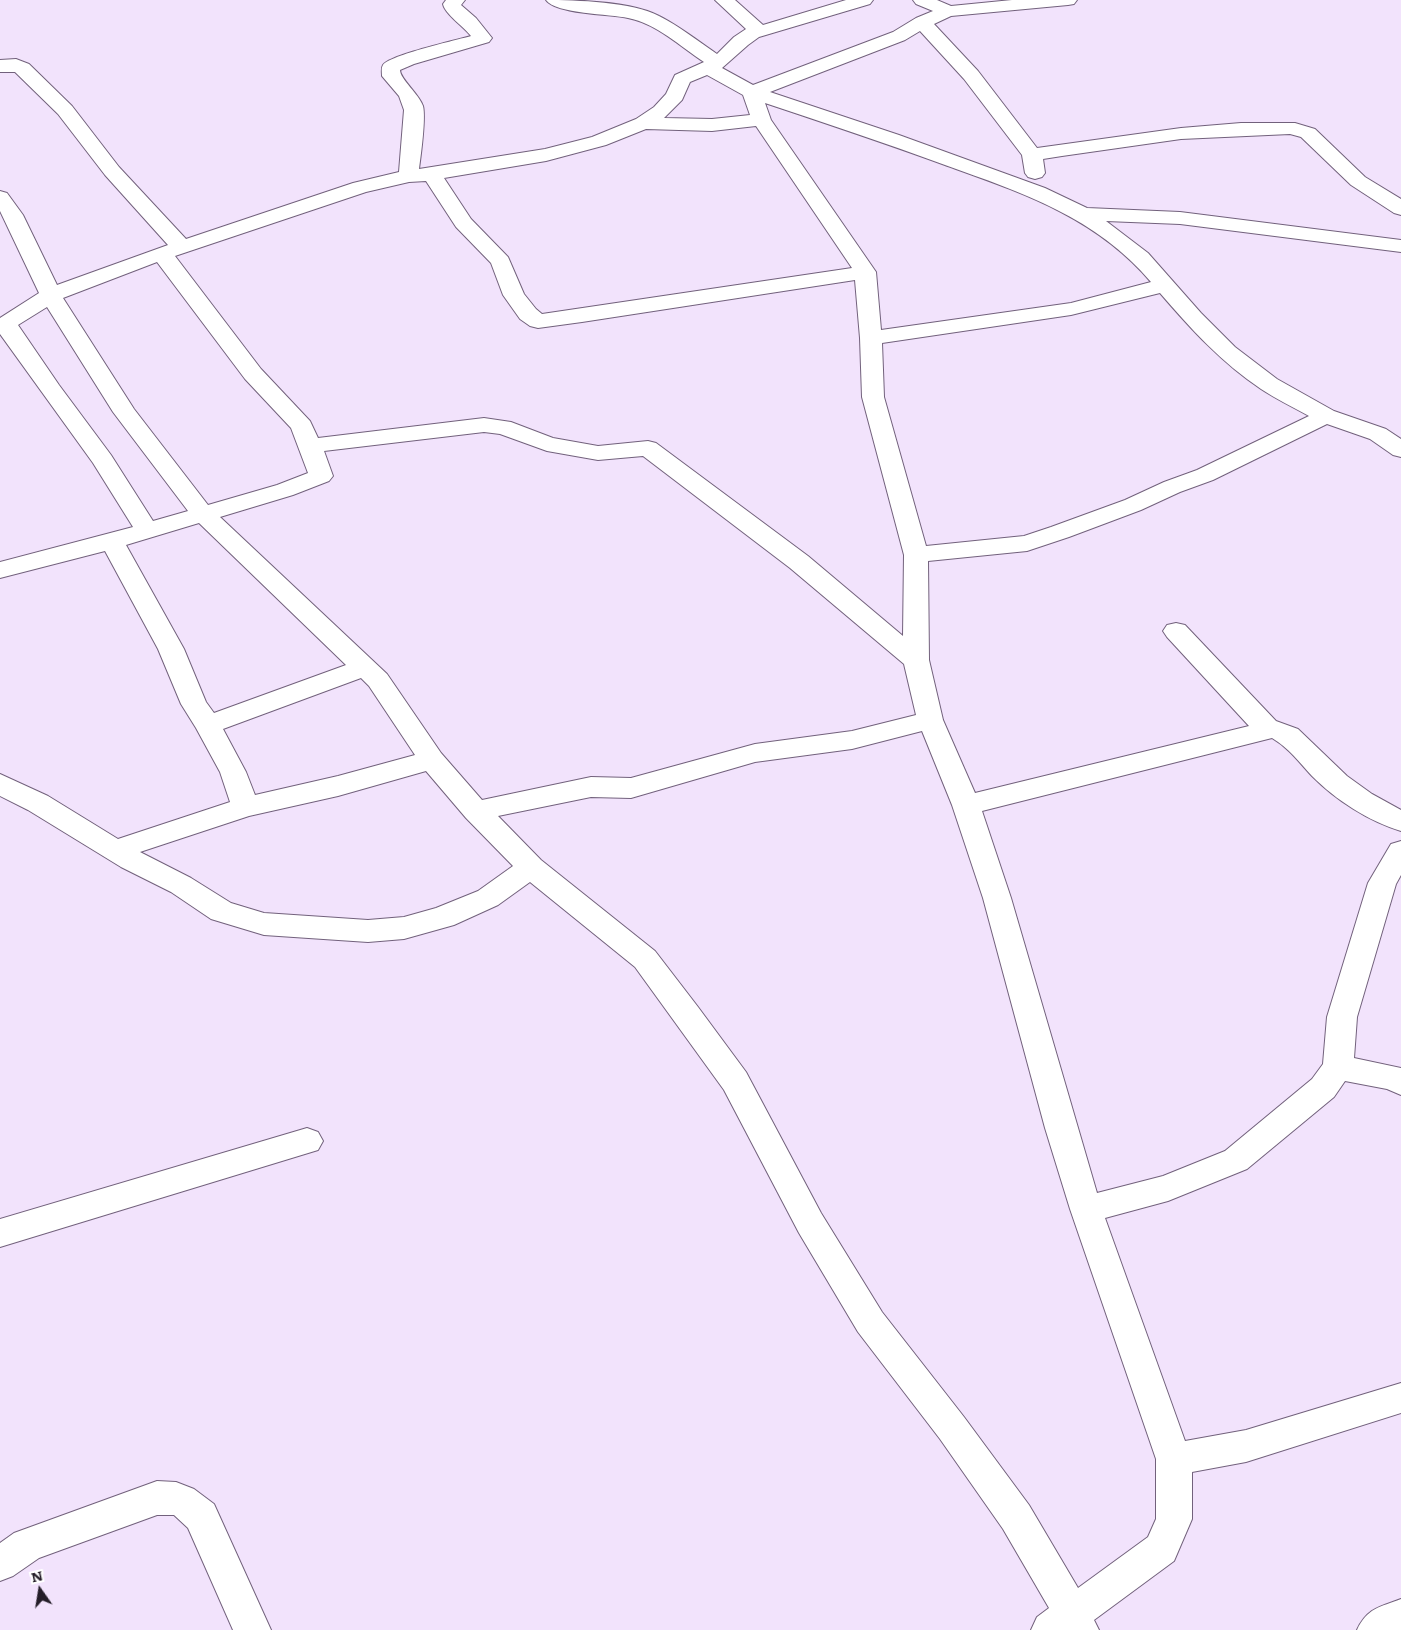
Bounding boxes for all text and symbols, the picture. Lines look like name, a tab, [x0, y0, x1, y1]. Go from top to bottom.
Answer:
text: N	[29, 1564, 45, 1586]
north arrow	[15, 1565, 65, 1615]

